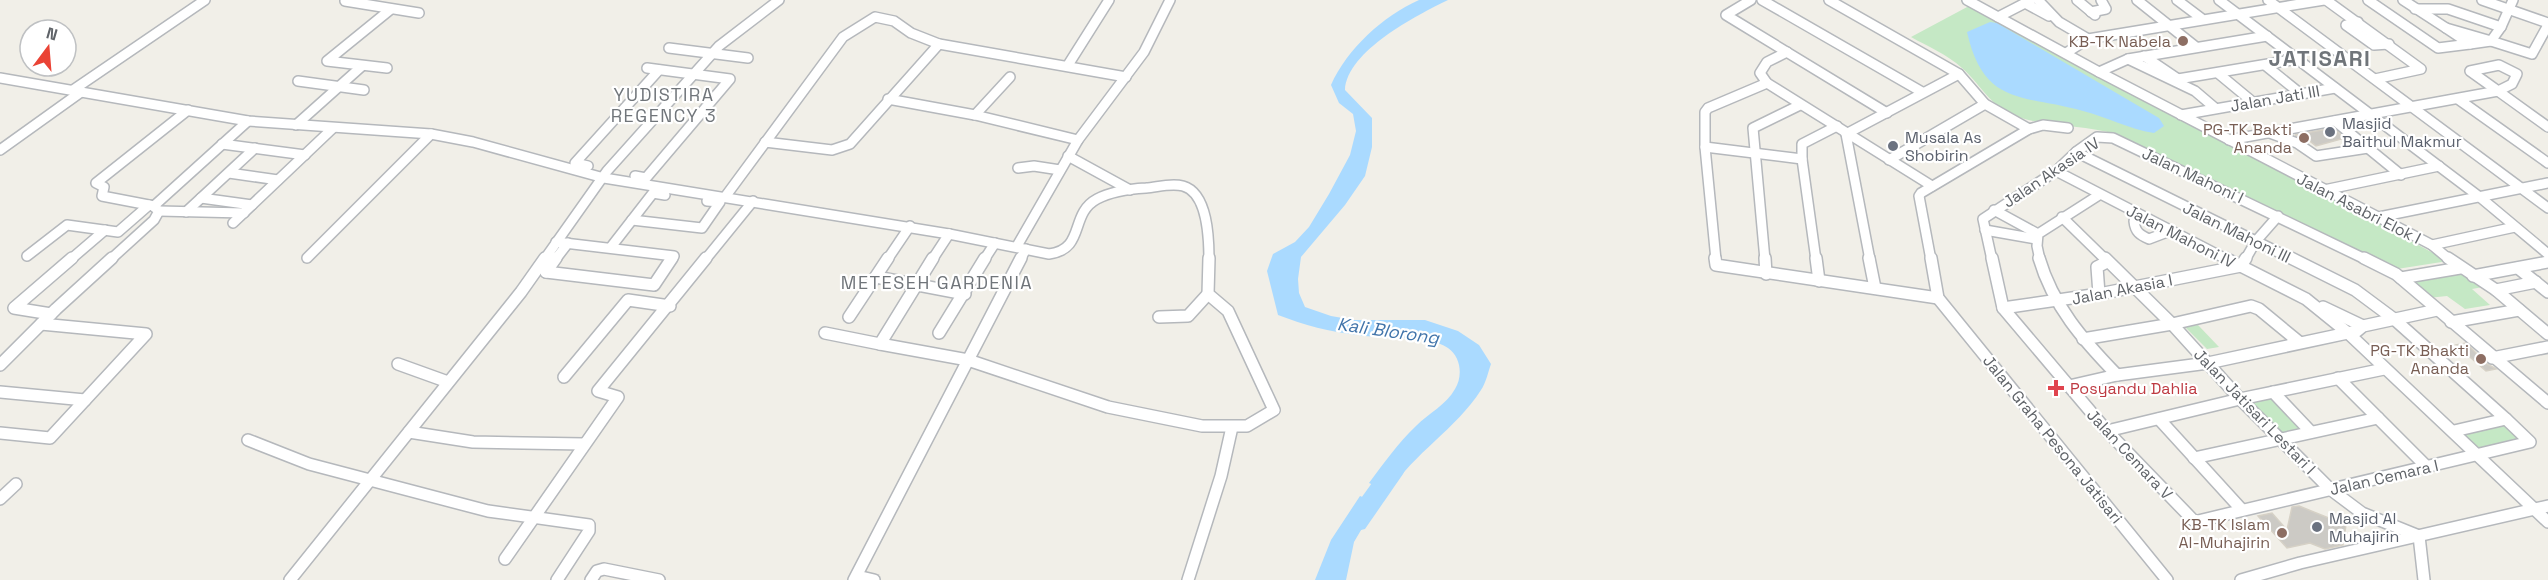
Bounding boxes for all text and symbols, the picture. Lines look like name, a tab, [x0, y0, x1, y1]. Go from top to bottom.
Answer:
north arrow	[18, 18, 78, 78]
text: N	[44, 22, 60, 46]
place label: KB-TK Nabela	[2069, 31, 2171, 52]
marker: KB-TK Nabela	[2176, 34, 2190, 48]
district label: JATISARI	[2269, 44, 2371, 72]
street label: Jalan Jati III	[2229, 80, 2321, 117]
district label: YUDISTIRA REGENCY 3	[611, 83, 717, 127]
place label: Masjid Baithul Makmur	[2342, 113, 2462, 152]
place label: PG-TK Bakti Ananda	[2203, 119, 2292, 158]
marker: Masjid Baithul Makmur	[2323, 125, 2337, 139]
place label: Musala As Shobirin	[1905, 127, 1982, 166]
marker: PG-TK Bakti Ananda	[2297, 131, 2311, 145]
street label: Jalan Akasia IV	[1999, 132, 2104, 213]
marker: Musala As Shobirin	[1886, 139, 1900, 153]
street label: Jalan Mahoni I	[2139, 143, 2247, 208]
street label: Jalan Asabri Elok I	[2293, 168, 2424, 249]
street label: Jalan Mahoni III	[2179, 197, 2294, 268]
street label: Jalan Mahoni IV	[2123, 200, 2239, 273]
street label: Jalan Akasia I	[2070, 269, 2174, 310]
district label: METESEH GARDENIA	[841, 271, 1033, 294]
water label: Kali Blorong	[1336, 312, 1442, 349]
place label: PG-TK Bhakti Ananda	[2370, 340, 2469, 379]
street label: Jalan Jatisari Lestari I	[2189, 344, 2320, 479]
street label: Jalan Graha Pesona Jatisari	[1978, 351, 2127, 528]
marker: PG-TK Bhakti Ananda	[2474, 352, 2488, 366]
place label: Posyandu Dahlia	[2070, 378, 2197, 399]
marker: Posyandu Dahlia	[2047, 379, 2065, 397]
street label: Jalan Cemara V	[2082, 404, 2177, 504]
street label: Jalan Cemara I	[2328, 455, 2441, 500]
place label: Masjid Al Muhajirin	[2329, 508, 2399, 547]
place label: KB-TK Islam Al-Muhajirin	[2178, 514, 2270, 553]
marker: Masjid Al Muhajirin	[2310, 520, 2324, 534]
marker: KB-TK Islam Al-Muhajirin	[2275, 526, 2289, 540]

